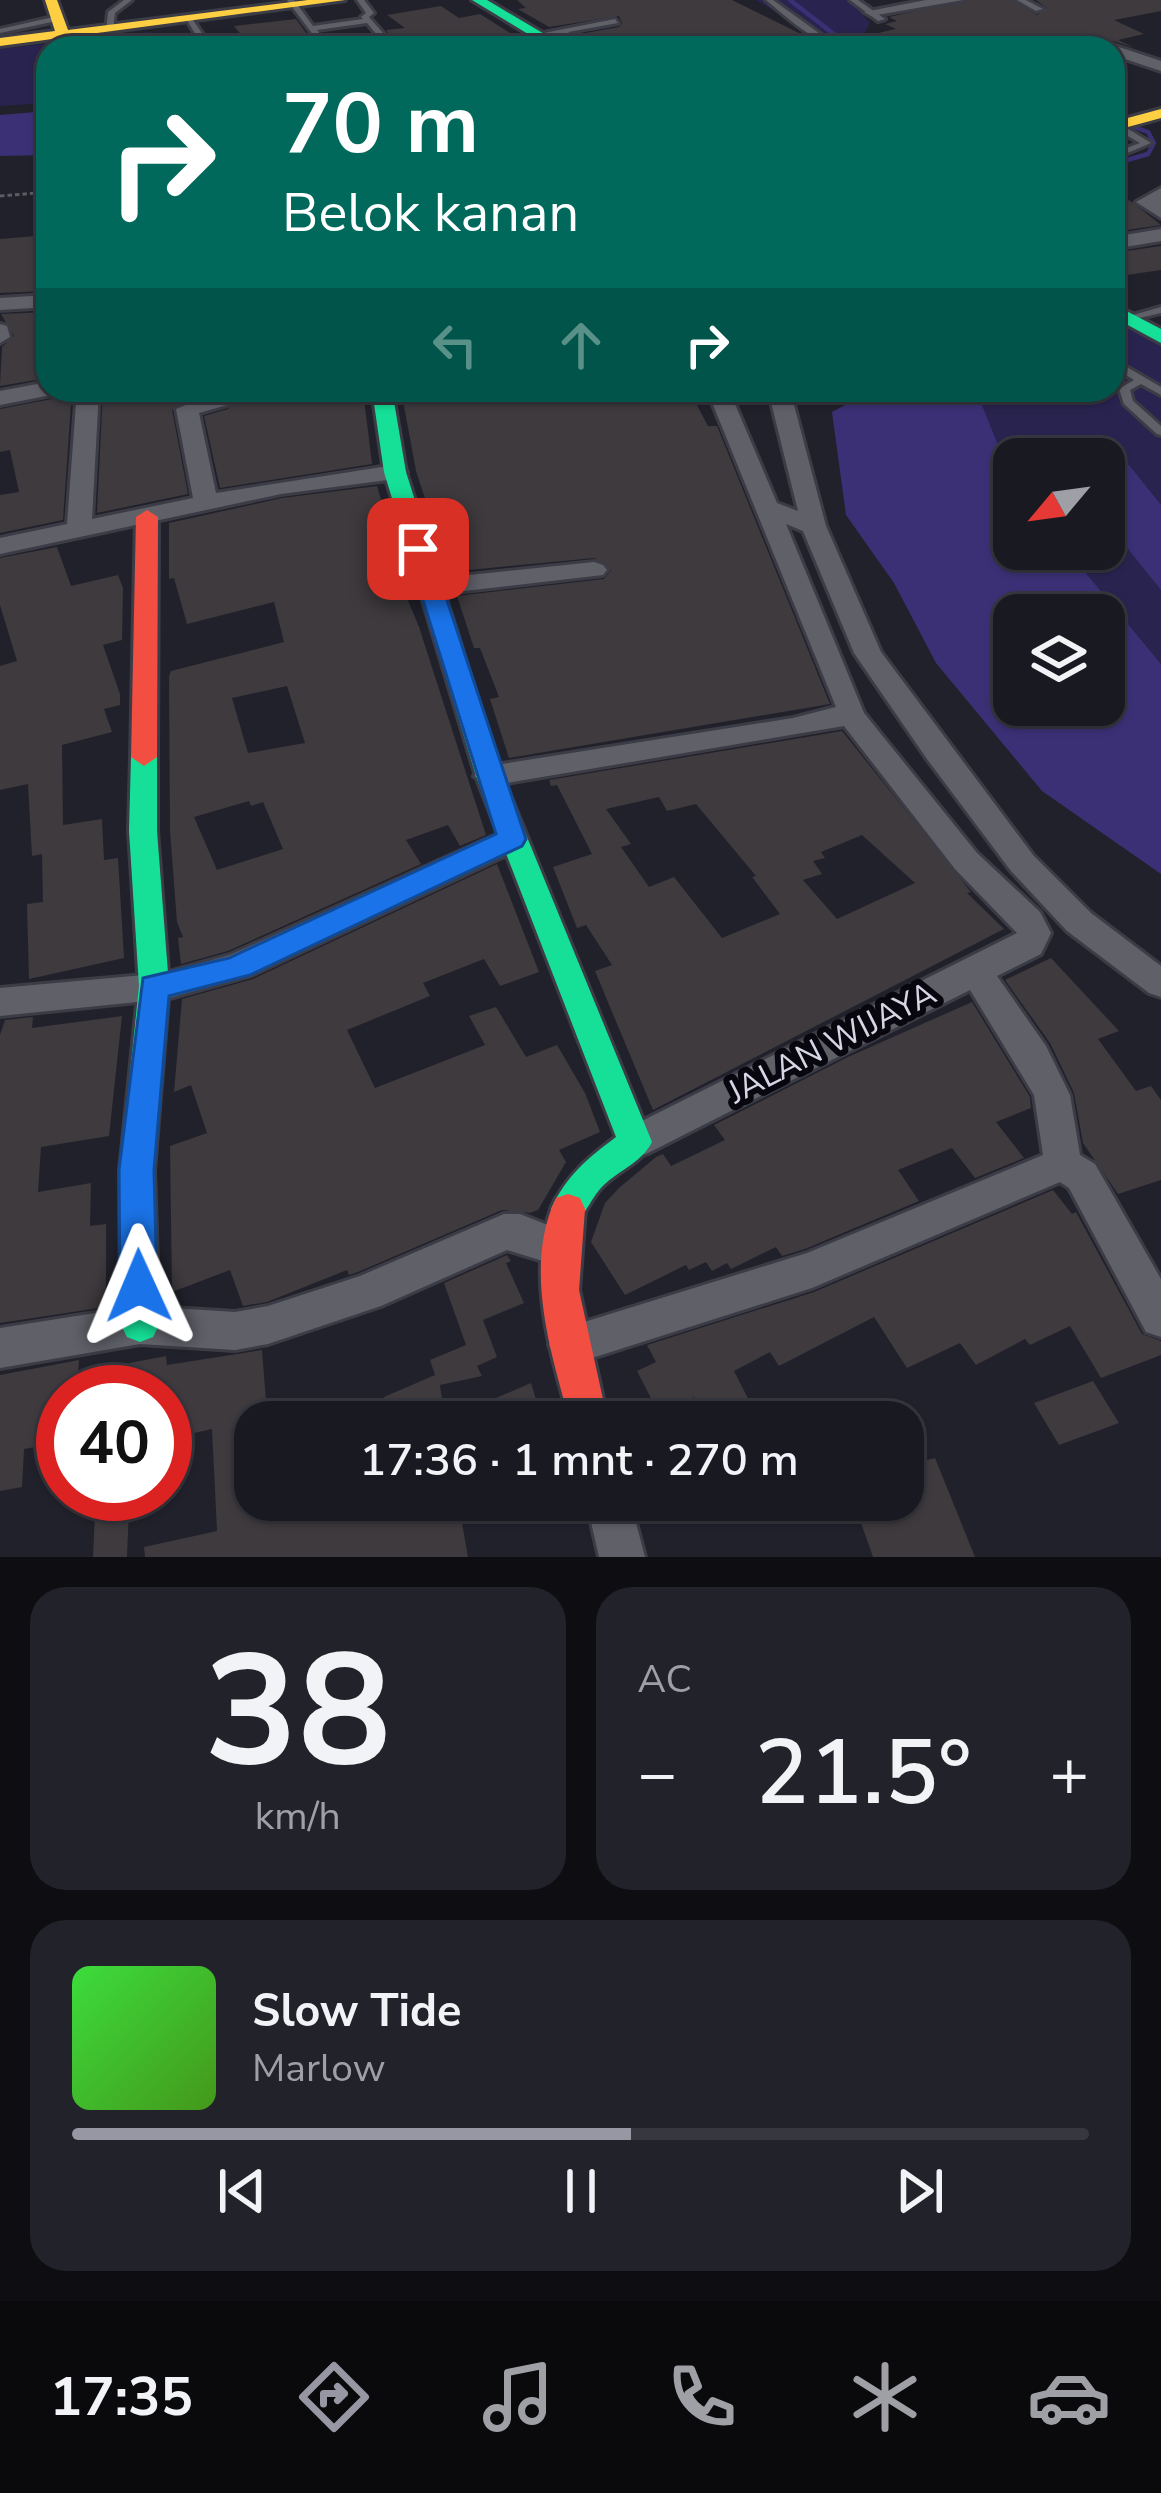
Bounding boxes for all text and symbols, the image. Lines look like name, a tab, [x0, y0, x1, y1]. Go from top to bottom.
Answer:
text: 70 m	[282, 67, 479, 182]
icon: right	[84, 84, 240, 240]
text: Belok kanan	[282, 176, 579, 250]
icon: left	[422, 312, 488, 378]
icon: ahead	[548, 312, 614, 378]
icon: right	[674, 312, 740, 378]
north arrow	[993, 438, 1125, 570]
map controls	[993, 438, 1125, 726]
pin	[367, 498, 469, 600]
icon: arrive	[385, 516, 451, 582]
button: layers	[993, 594, 1125, 726]
street label: JALAN WIJAYA	[719, 971, 944, 1115]
position arrow	[76, 1223, 202, 1349]
speed limit sign: 40	[36, 1365, 192, 1521]
text: 17:36 · 1 mnt · 270 m	[359, 1430, 799, 1491]
text: 38	[204, 1605, 391, 1818]
text: AC	[638, 1653, 692, 1706]
text: 21.5°	[755, 1712, 972, 1835]
text: −	[638, 1729, 677, 1819]
text: +	[1049, 1729, 1089, 1819]
text: km/h	[255, 1790, 341, 1843]
text: Slow Tide	[252, 1981, 461, 2042]
text: Marlow	[252, 2042, 386, 2095]
icon: previous	[209, 2158, 275, 2224]
icon: pause	[548, 2158, 614, 2224]
icon: next	[887, 2158, 953, 2224]
icon: directions	[292, 2355, 376, 2439]
icon: music	[476, 2355, 560, 2439]
icon: phone	[660, 2355, 744, 2439]
icon: climate	[843, 2355, 927, 2439]
icon: car	[1027, 2355, 1111, 2439]
text: 17:35	[50, 2360, 193, 2434]

